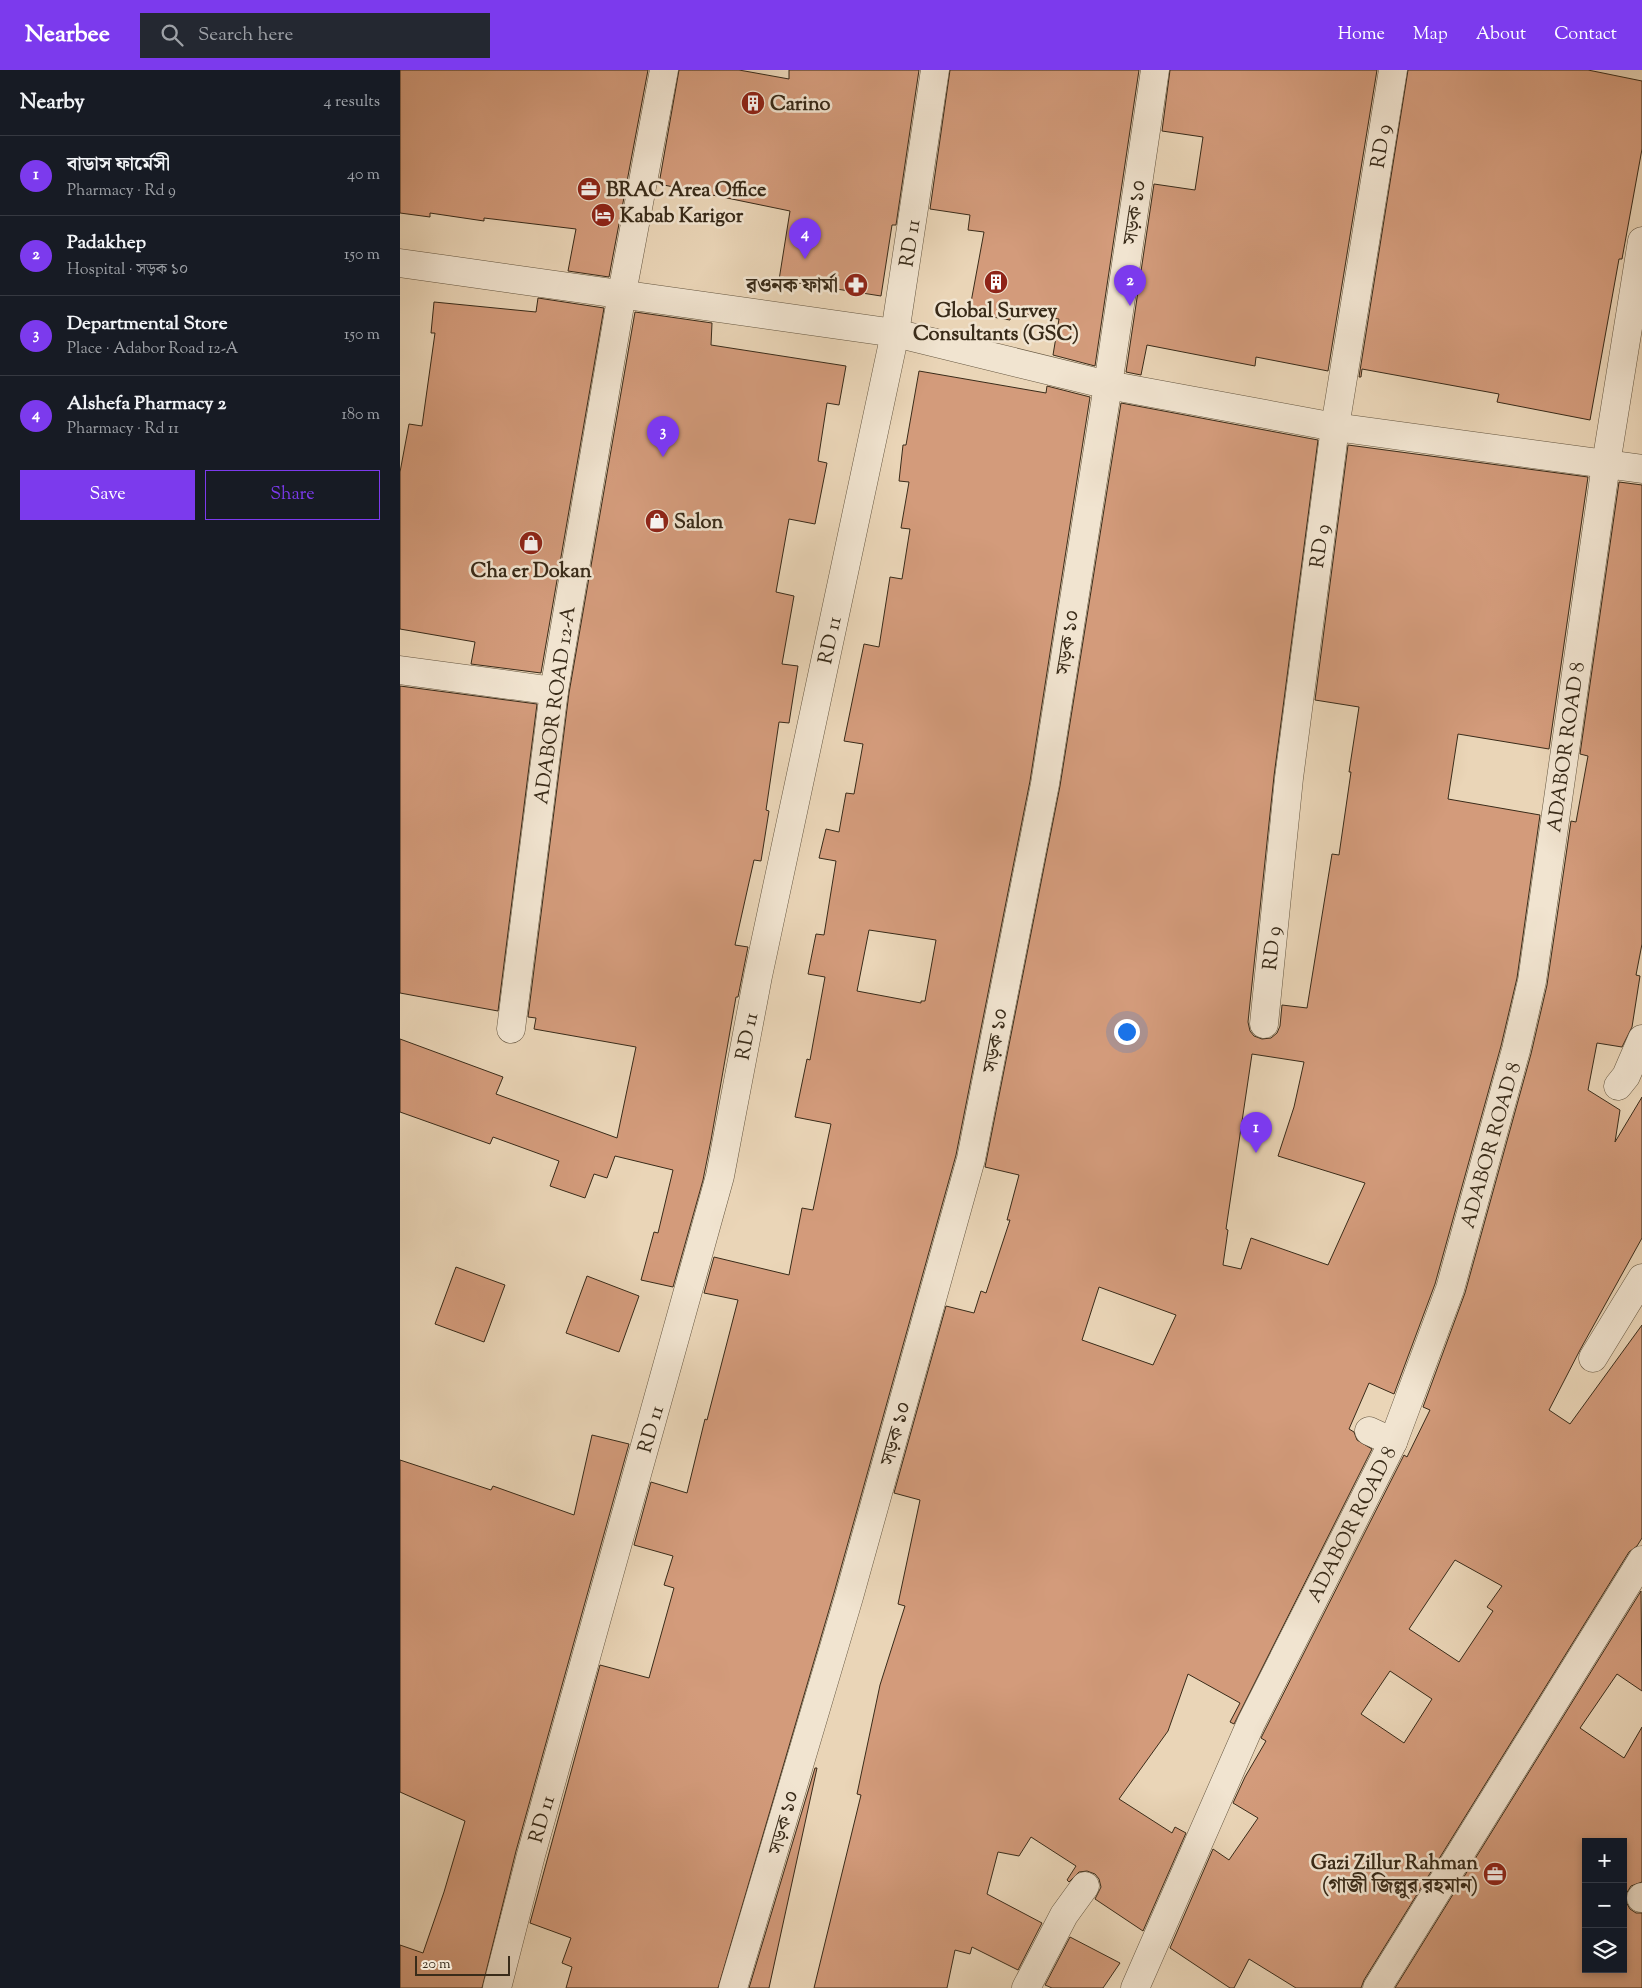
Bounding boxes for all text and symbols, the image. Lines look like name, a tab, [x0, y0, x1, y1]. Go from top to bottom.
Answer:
search box	[140, 13, 490, 58]
text: Nearbee	[25, 18, 110, 52]
icon: search	[158, 21, 186, 49]
text: Search here	[198, 22, 293, 49]
text: Home	[1338, 22, 1385, 48]
text: Map	[1413, 22, 1448, 48]
text: About	[1476, 22, 1526, 48]
text: Contact	[1554, 22, 1617, 48]
text: Nearby	[20, 88, 85, 118]
building icon: Carino	[740, 90, 766, 116]
text: 4 results	[324, 91, 380, 114]
place label: Carino	[770, 91, 831, 120]
street label: RD 9	[1365, 122, 1400, 170]
text: বাডাস ফার্মেসী	[67, 152, 170, 179]
text: 1	[33, 164, 39, 187]
text: 40 m	[347, 164, 380, 187]
office icon: BRAC Area Office	[576, 176, 602, 202]
place label: BRAC Area Office	[606, 177, 766, 206]
street label: সড়ক ১০	[1117, 178, 1156, 248]
text: Pharmacy · Rd 9	[67, 180, 176, 203]
hotel icon: Kabab Karigor	[590, 202, 616, 228]
place label: Kabab Karigor	[620, 203, 744, 232]
street label: RD 11	[893, 217, 930, 269]
pin: 4	[789, 218, 821, 259]
text: Padakhep	[67, 230, 146, 257]
text: 2	[32, 244, 40, 267]
text: 150 m	[344, 244, 380, 267]
text: Hospital · সড়ক ১০	[67, 259, 189, 282]
pin: 2	[1114, 265, 1146, 306]
building icon: Global Survey Consultants (GSC)	[983, 269, 1009, 295]
pharmacy icon: রওনক ফার্মা	[843, 272, 869, 298]
place label: রওনক ফার্মা	[745, 273, 838, 302]
place label: Global Survey Consultants (GSC)	[913, 298, 1079, 350]
text: Departmental Store	[67, 311, 228, 338]
text: 3	[33, 324, 39, 347]
text: 150 m	[344, 324, 380, 347]
text: Place · Adabor Road 12-A	[67, 338, 239, 361]
text: Alshefa Pharmacy 2	[67, 391, 227, 418]
text: 4	[32, 404, 40, 427]
text: 180 m	[341, 404, 380, 427]
pin: 3	[647, 416, 679, 457]
text: Pharmacy · Rd 11	[67, 418, 179, 441]
button: Save	[20, 470, 195, 520]
button: Share	[205, 470, 380, 520]
shop icon: Salon	[644, 508, 670, 534]
place label: Salon	[674, 509, 723, 538]
street label: RD 9	[1304, 522, 1339, 570]
shop icon: Cha er Dokan	[518, 530, 544, 556]
place label: Cha er Dokan	[470, 558, 592, 587]
street label: ADABOR ROAD 12-A	[528, 604, 585, 806]
street label: সড়ক ১০	[1050, 608, 1089, 678]
street label: RD 11	[812, 614, 851, 667]
street label: ADABOR ROAD 8	[1541, 660, 1594, 834]
street label: RD 9	[1257, 925, 1290, 972]
street label: সড়ক ১০	[977, 1006, 1018, 1076]
street label: RD 11	[730, 1010, 767, 1063]
your location	[1114, 1019, 1140, 1045]
street label: ADABOR ROAD 8	[1455, 1059, 1530, 1232]
pin: 1	[1240, 1112, 1272, 1153]
street label: সড়ক ১০	[874, 1398, 920, 1470]
street label: RD 11	[632, 1402, 673, 1457]
street label: ADABOR ROAD 8	[1301, 1442, 1405, 1608]
street label: সড়ক ১০	[762, 1787, 808, 1859]
street label: RD 11	[523, 1792, 564, 1847]
map controls	[1582, 1838, 1627, 1973]
button: +	[1582, 1838, 1627, 1883]
place label: Gazi Zillur Rahman (গাজী জিল্লুর রহমান)	[1311, 1850, 1478, 1902]
office icon: Gazi Zillur Rahman (গাজী জিল্লুর রহমান)	[1482, 1861, 1508, 1887]
button: −	[1582, 1883, 1627, 1928]
button: layers	[1582, 1928, 1627, 1973]
scale bar	[415, 1953, 510, 1976]
text: 20 m	[422, 1955, 451, 1975]

